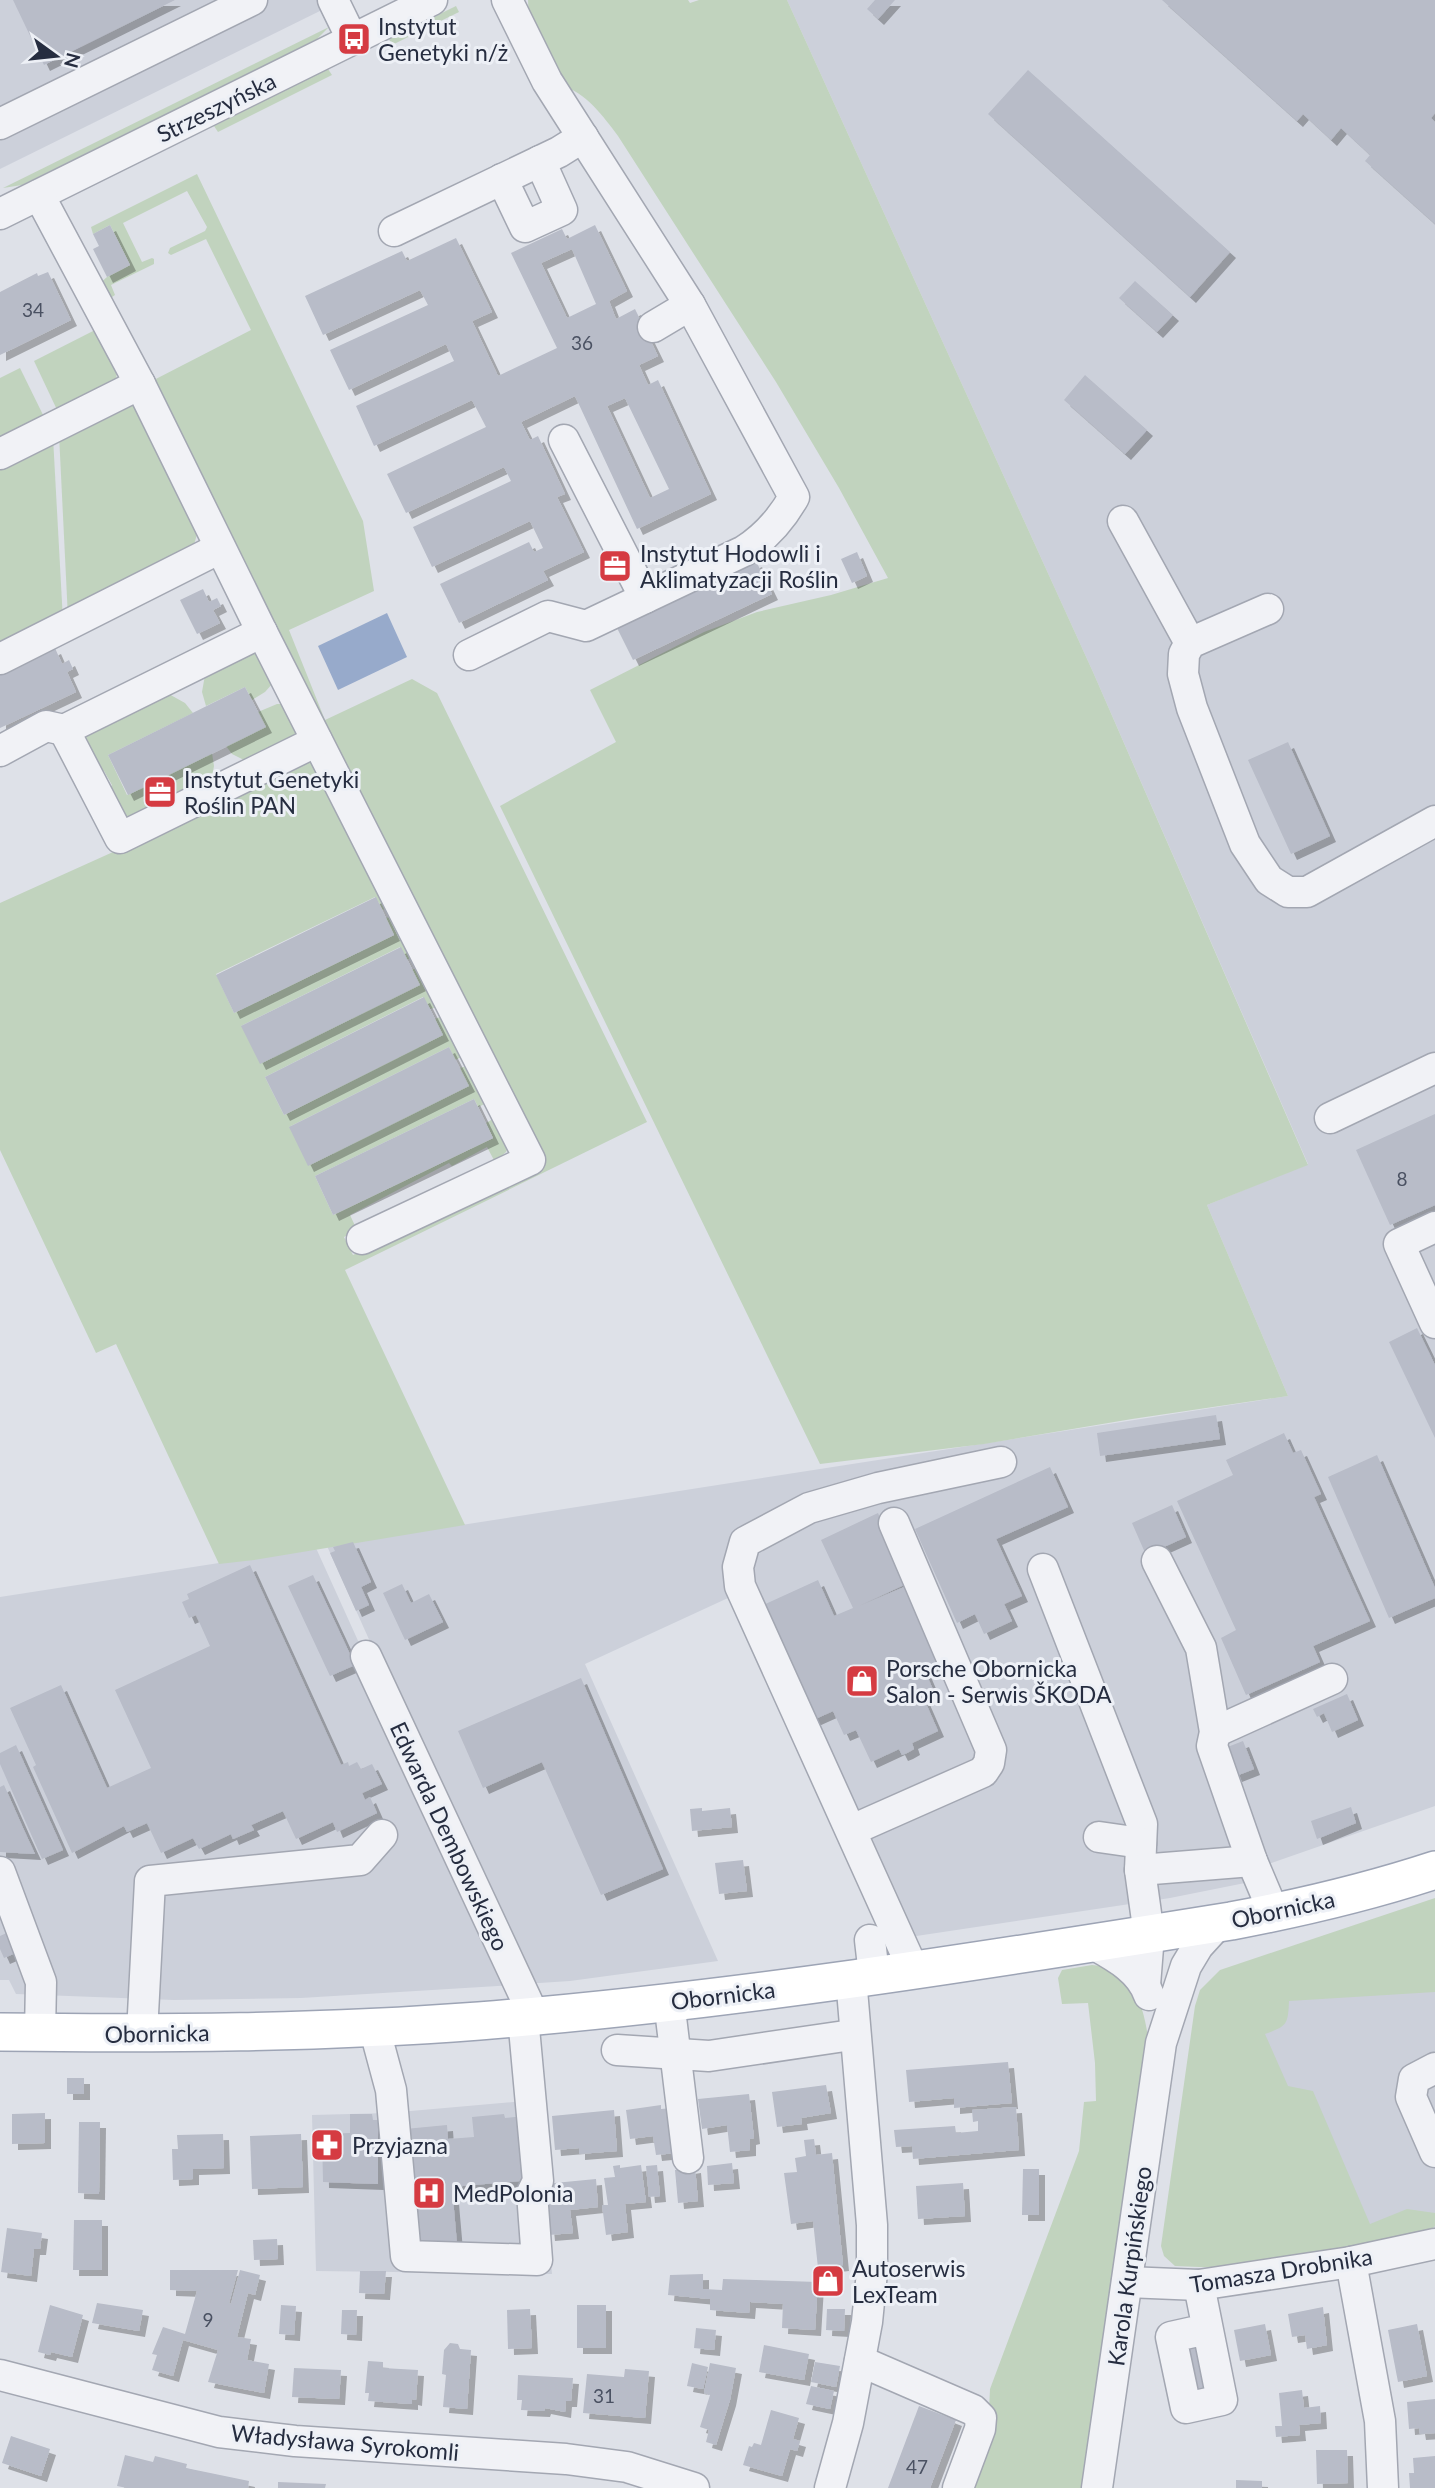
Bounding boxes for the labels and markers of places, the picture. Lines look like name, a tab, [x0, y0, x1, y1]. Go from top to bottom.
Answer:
place label: Instytut Genetyki n/ż	[378, 12, 508, 66]
bus stop icon: Instytut Genetyki n/ż	[335, 20, 373, 58]
place label: Instytut Hodowli i Aklimatyzacji Roślin	[640, 539, 839, 593]
office icon: Instytut Hodowli i Aklimatyzacji Roślin	[596, 547, 634, 585]
place label: Instytut Genetyki Roślin PAN	[184, 765, 359, 819]
office icon: Instytut Genetyki Roślin PAN	[141, 773, 179, 811]
place label: Porsche Obornicka Salon - Serwis ŠKODA	[886, 1654, 1112, 1708]
shop icon: Porsche Obornicka Salon - Serwis ŠKODA	[843, 1662, 881, 1700]
pharmacy icon: Przyjazna	[308, 2126, 346, 2164]
place label: Przyjazna	[352, 2131, 448, 2159]
hospital icon: MedPolonia	[410, 2174, 448, 2212]
place label: MedPolonia	[453, 2179, 573, 2207]
place label: Autoserwis LexTeam	[852, 2254, 965, 2308]
shop icon: Autoserwis LexTeam	[809, 2262, 847, 2300]

